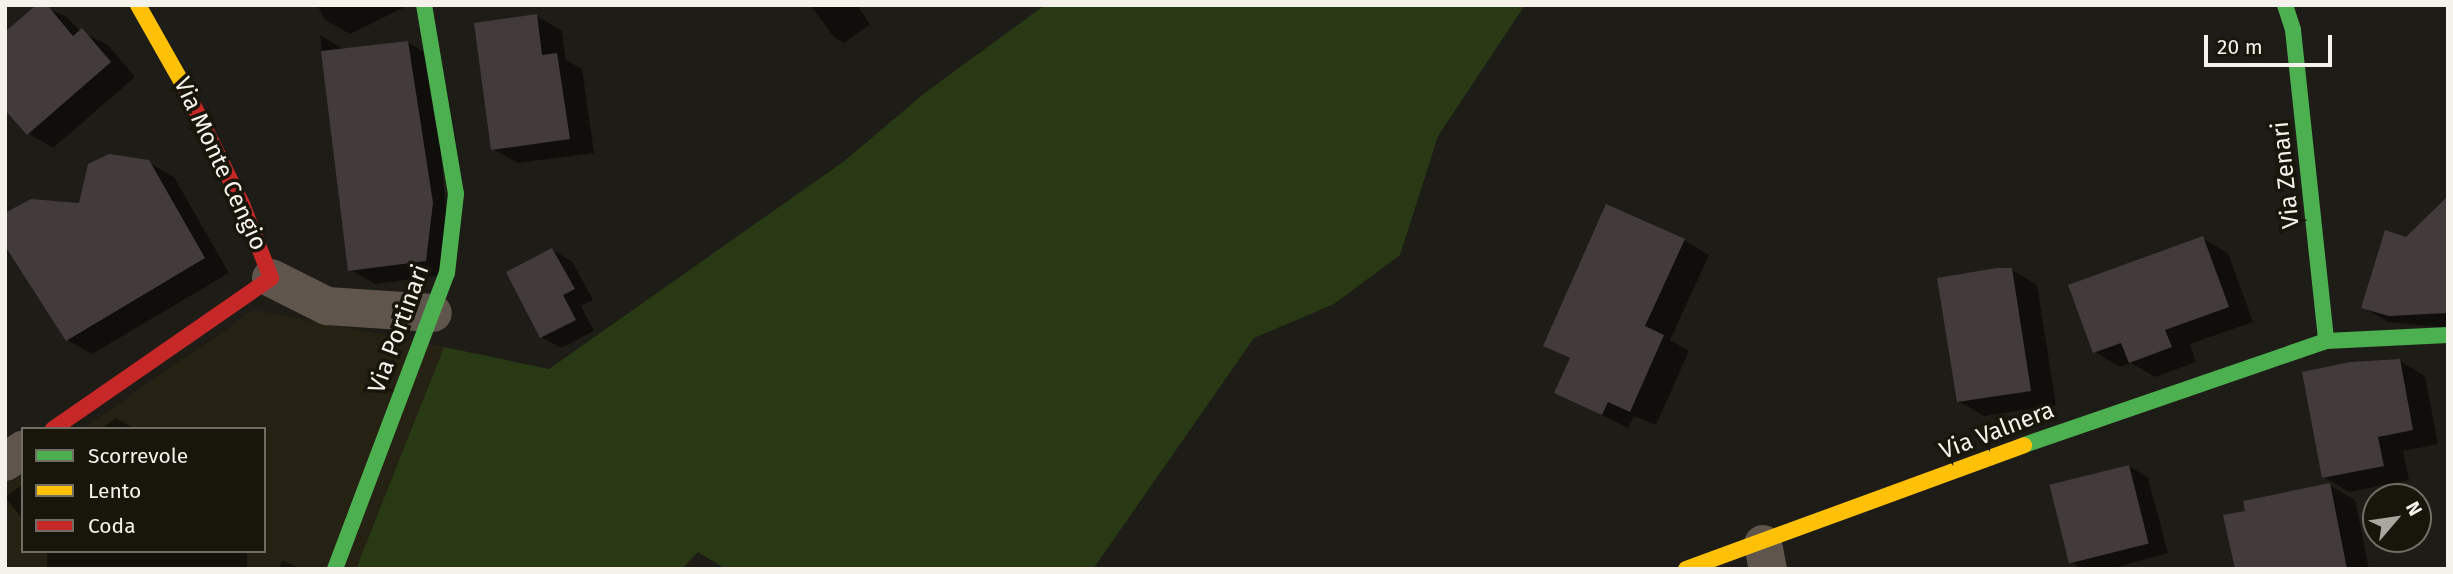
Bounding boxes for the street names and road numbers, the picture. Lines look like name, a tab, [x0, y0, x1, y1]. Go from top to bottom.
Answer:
street label: Via Monte Cengio	[167, 73, 273, 255]
street label: Via Zenari	[2266, 120, 2306, 230]
street label: Via Portinari	[362, 261, 436, 397]
street label: Via Valnera	[1936, 396, 2058, 466]

